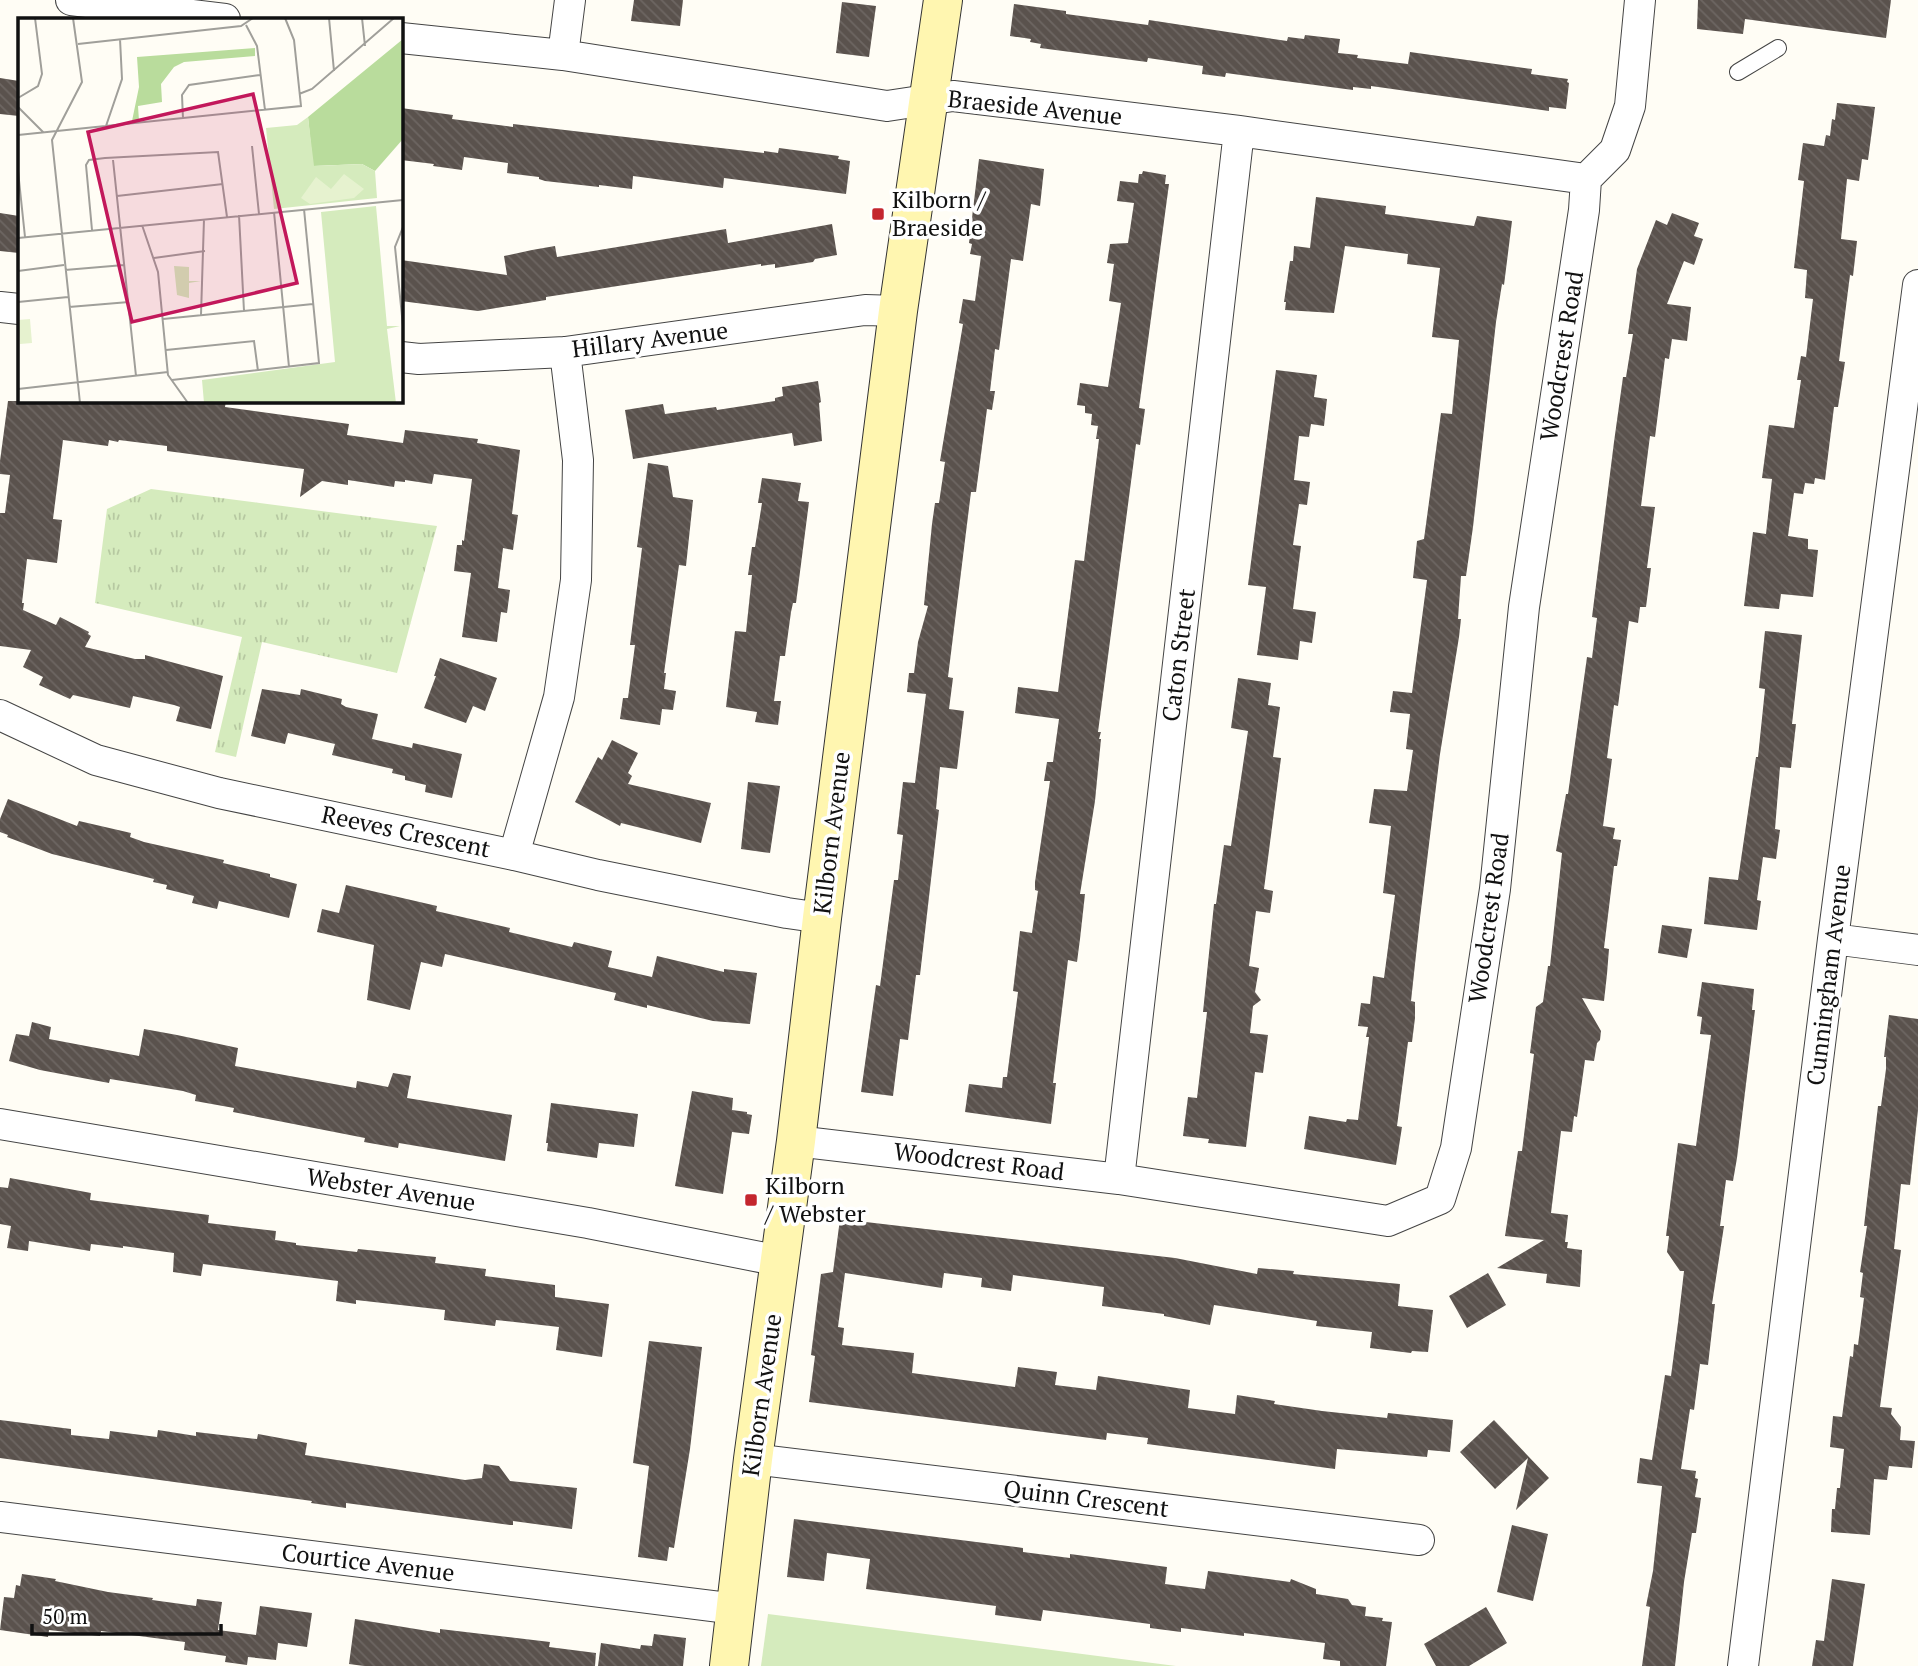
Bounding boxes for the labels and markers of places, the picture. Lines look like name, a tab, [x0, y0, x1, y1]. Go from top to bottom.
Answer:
place label: Kilborn / Braeside	[892, 183, 987, 243]
marker: Kilborn / Braeside	[870, 206, 886, 222]
place label: Kilborn / Webster	[764, 1169, 866, 1229]
marker: Kilborn / Webster	[743, 1192, 759, 1208]

